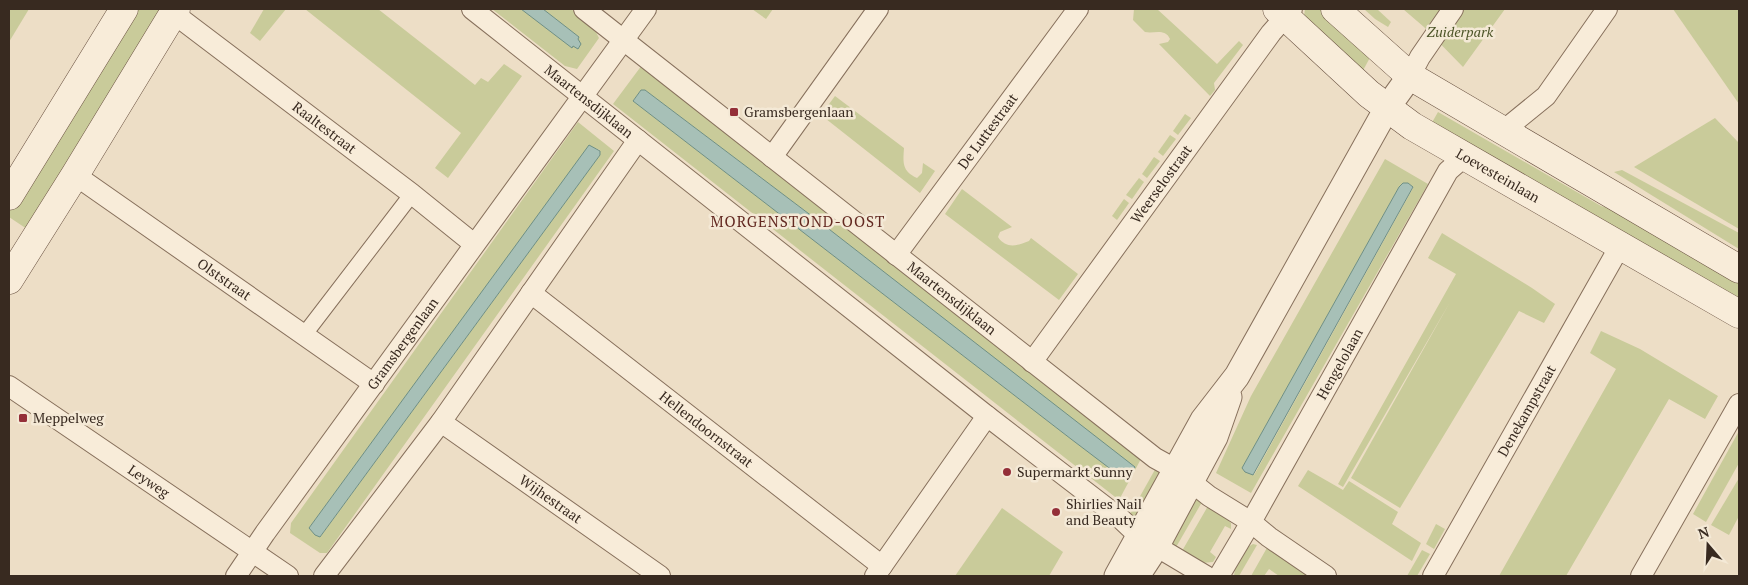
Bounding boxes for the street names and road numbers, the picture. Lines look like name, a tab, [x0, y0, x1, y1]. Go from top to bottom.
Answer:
street label: Maartensdijklaan	[541, 60, 638, 142]
street label: De Luttestraat	[953, 89, 1022, 173]
street label: Raaltestraat	[289, 97, 361, 158]
street label: Weerselostraat	[1126, 140, 1196, 227]
street label: Loevesteinlaan	[1453, 143, 1544, 207]
street label: Olststraat	[194, 253, 256, 305]
street label: Maartensdijklaan	[904, 257, 1001, 339]
street label: Gramsbergenlaan	[362, 293, 443, 393]
street label: Hengelolaan	[1312, 324, 1367, 403]
street label: Denekampstraat	[1493, 360, 1560, 460]
street label: Hellendoornstraat	[656, 386, 758, 472]
street label: Leyweg	[124, 460, 174, 502]
street label: Wijhestraat	[516, 470, 587, 528]

